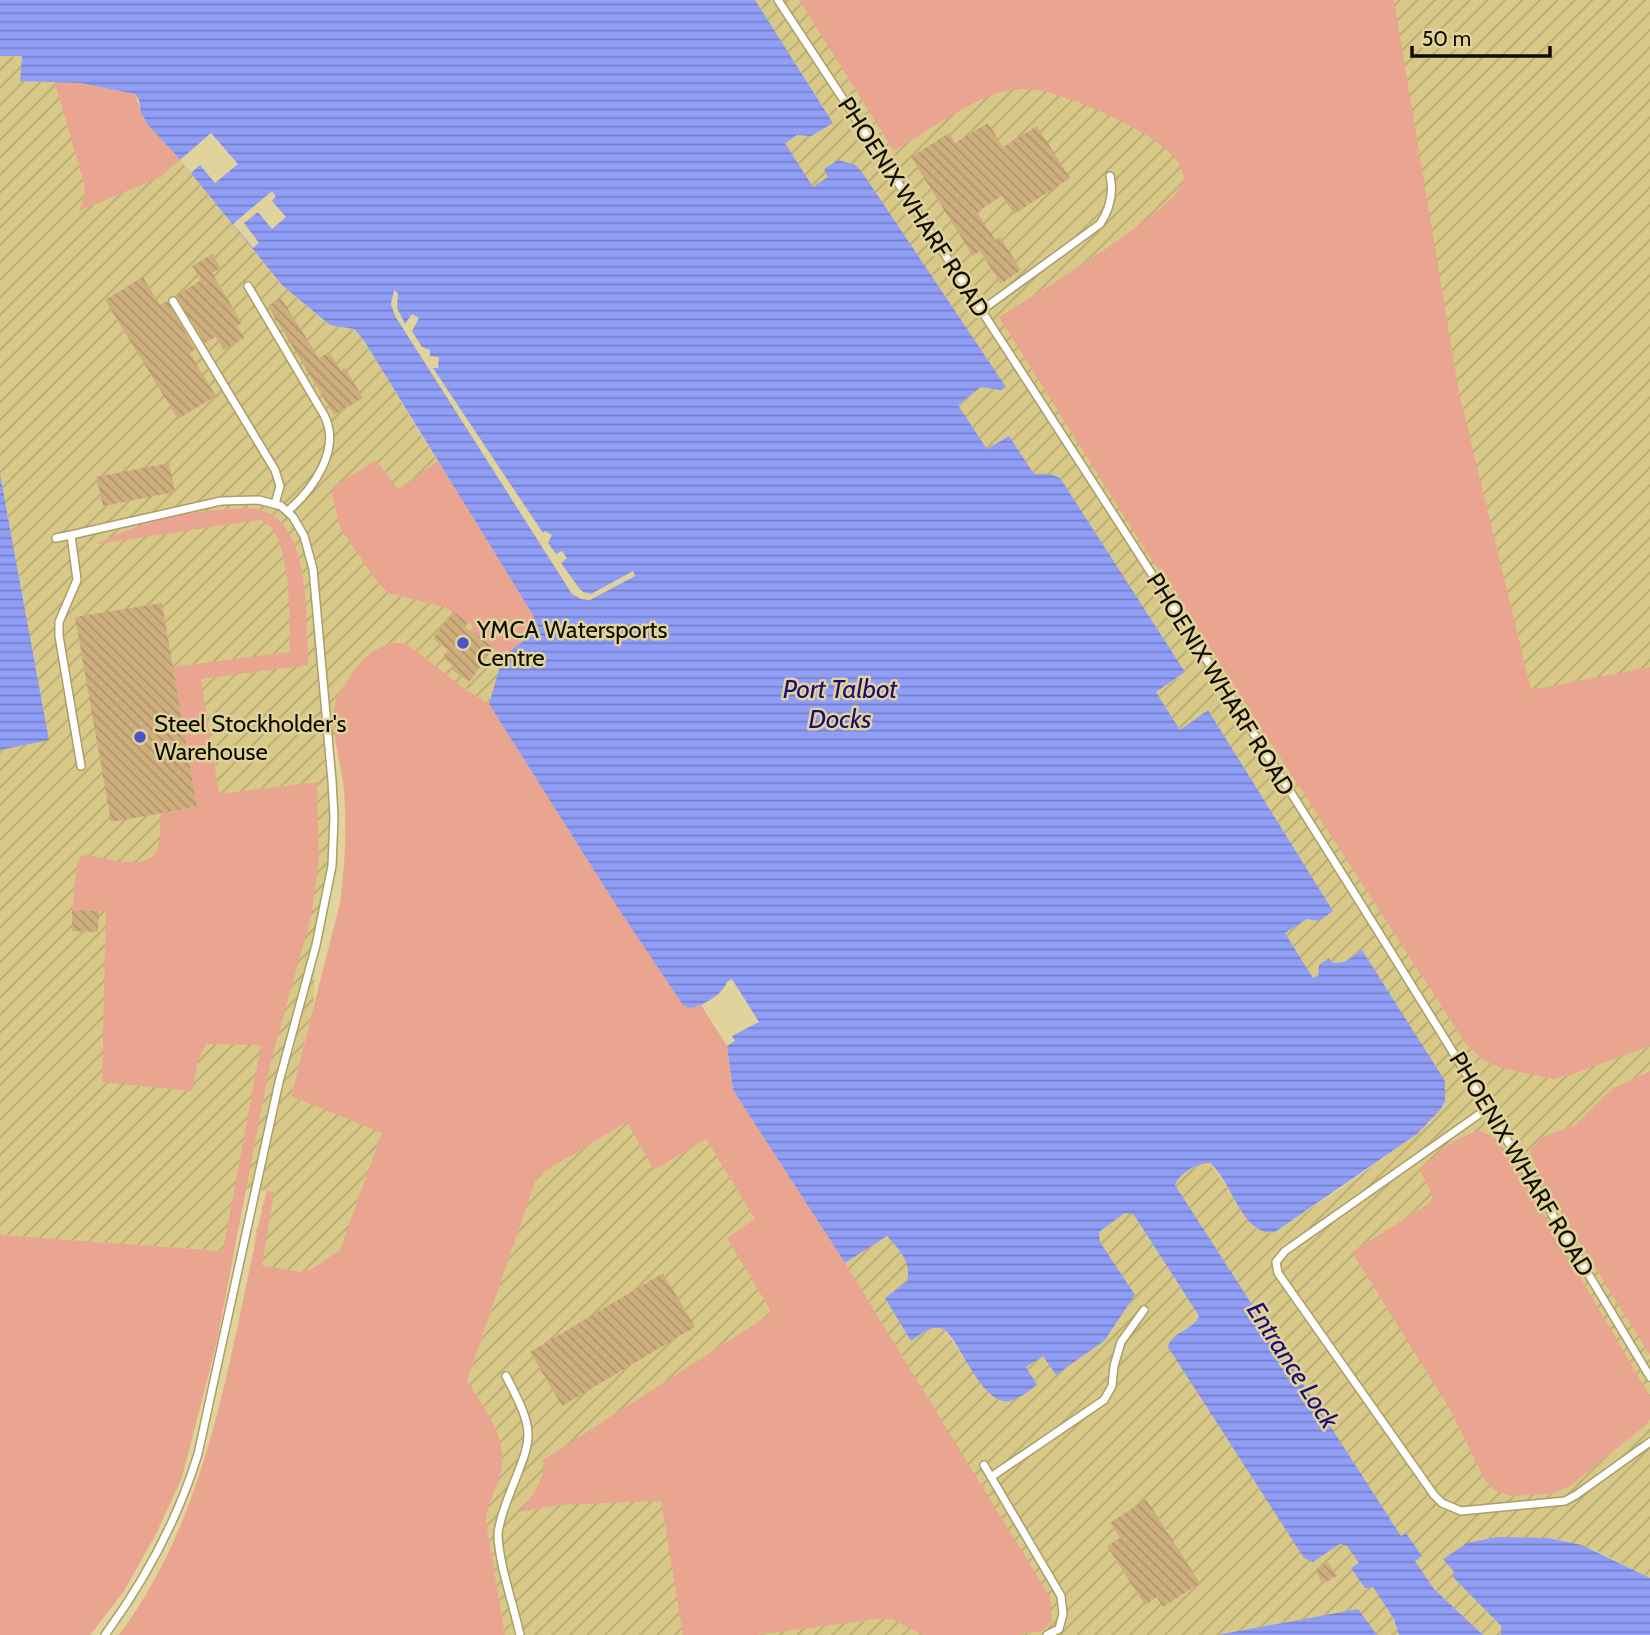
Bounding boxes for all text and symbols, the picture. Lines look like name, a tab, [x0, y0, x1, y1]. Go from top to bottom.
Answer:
scale bar	[1412, 14, 1550, 58]
text: 50 m	[1422, 26, 1471, 51]
street label: PHOENIX WHARF ROAD	[832, 91, 996, 323]
street label: PHOENIX WHARF ROAD	[1141, 567, 1301, 801]
place label: YMCA Watersports Centre	[476, 615, 667, 672]
marker: YMCA Watersports Centre	[455, 635, 471, 651]
water label: Port Talbot Docks	[783, 673, 898, 735]
place label: Steel Stockholder's Warehouse	[154, 709, 347, 766]
marker: Steel Stockholder's Warehouse	[132, 729, 148, 745]
street label: PHOENIX WHARF ROAD	[1443, 1046, 1601, 1282]
water label: Entrance Lock	[1240, 1296, 1346, 1435]

